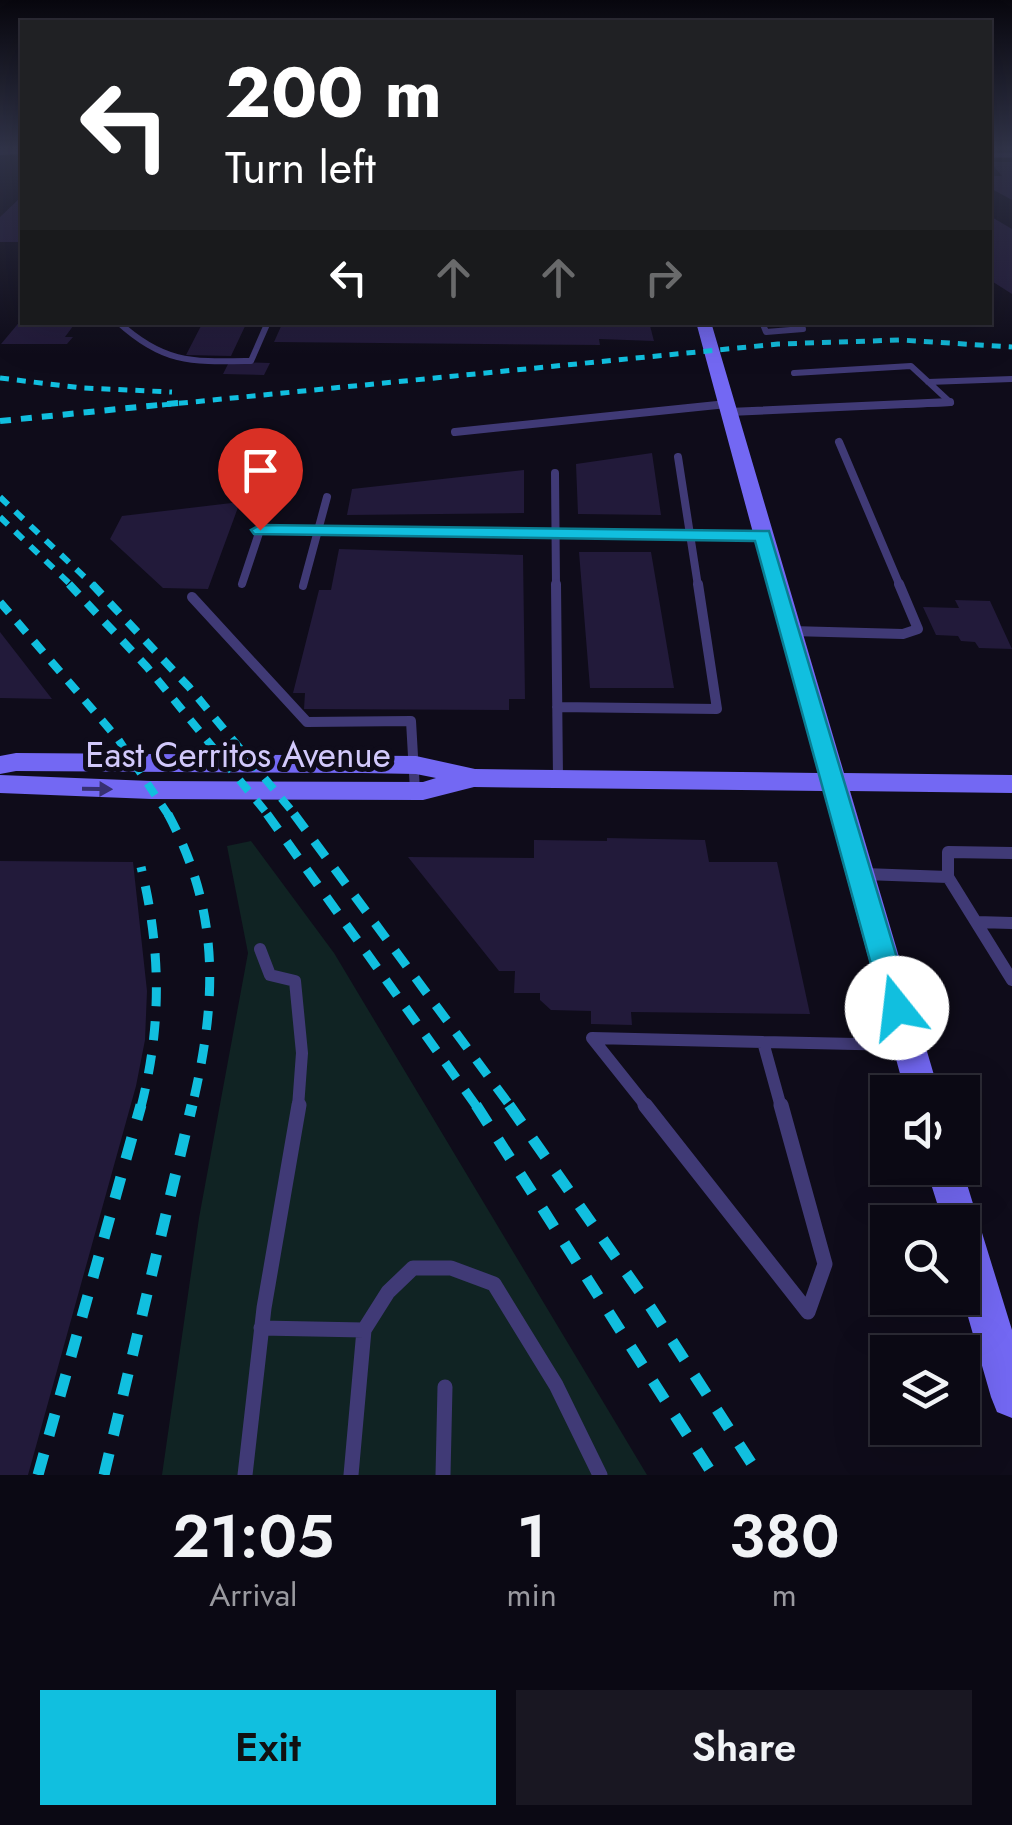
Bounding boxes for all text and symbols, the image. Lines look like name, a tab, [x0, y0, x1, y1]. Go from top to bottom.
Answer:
text: 200 m	[225, 42, 442, 143]
icon: left	[60, 60, 190, 190]
text: Turn left	[225, 135, 376, 200]
icon: left	[321, 250, 376, 305]
icon: ahead	[426, 250, 481, 305]
icon: ahead	[531, 250, 586, 305]
icon: right	[636, 250, 691, 305]
pin	[218, 428, 303, 531]
icon: arrive	[233, 443, 288, 498]
street label: East Cerritos Avenue	[85, 730, 391, 780]
one-way arrow	[81, 782, 113, 798]
position arrow	[845, 956, 949, 1060]
map controls	[870, 1075, 980, 1445]
button: sound	[870, 1075, 980, 1185]
button: search	[870, 1205, 980, 1315]
button: layers	[870, 1335, 980, 1445]
text: 21:05	[172, 1493, 334, 1580]
text: 1	[517, 1493, 546, 1580]
text: 380	[729, 1493, 840, 1580]
text: Arrival	[209, 1572, 297, 1618]
text: min	[507, 1572, 557, 1618]
text: m	[772, 1572, 797, 1618]
button: Exit	[40, 1690, 496, 1805]
button: Share	[516, 1690, 972, 1805]

